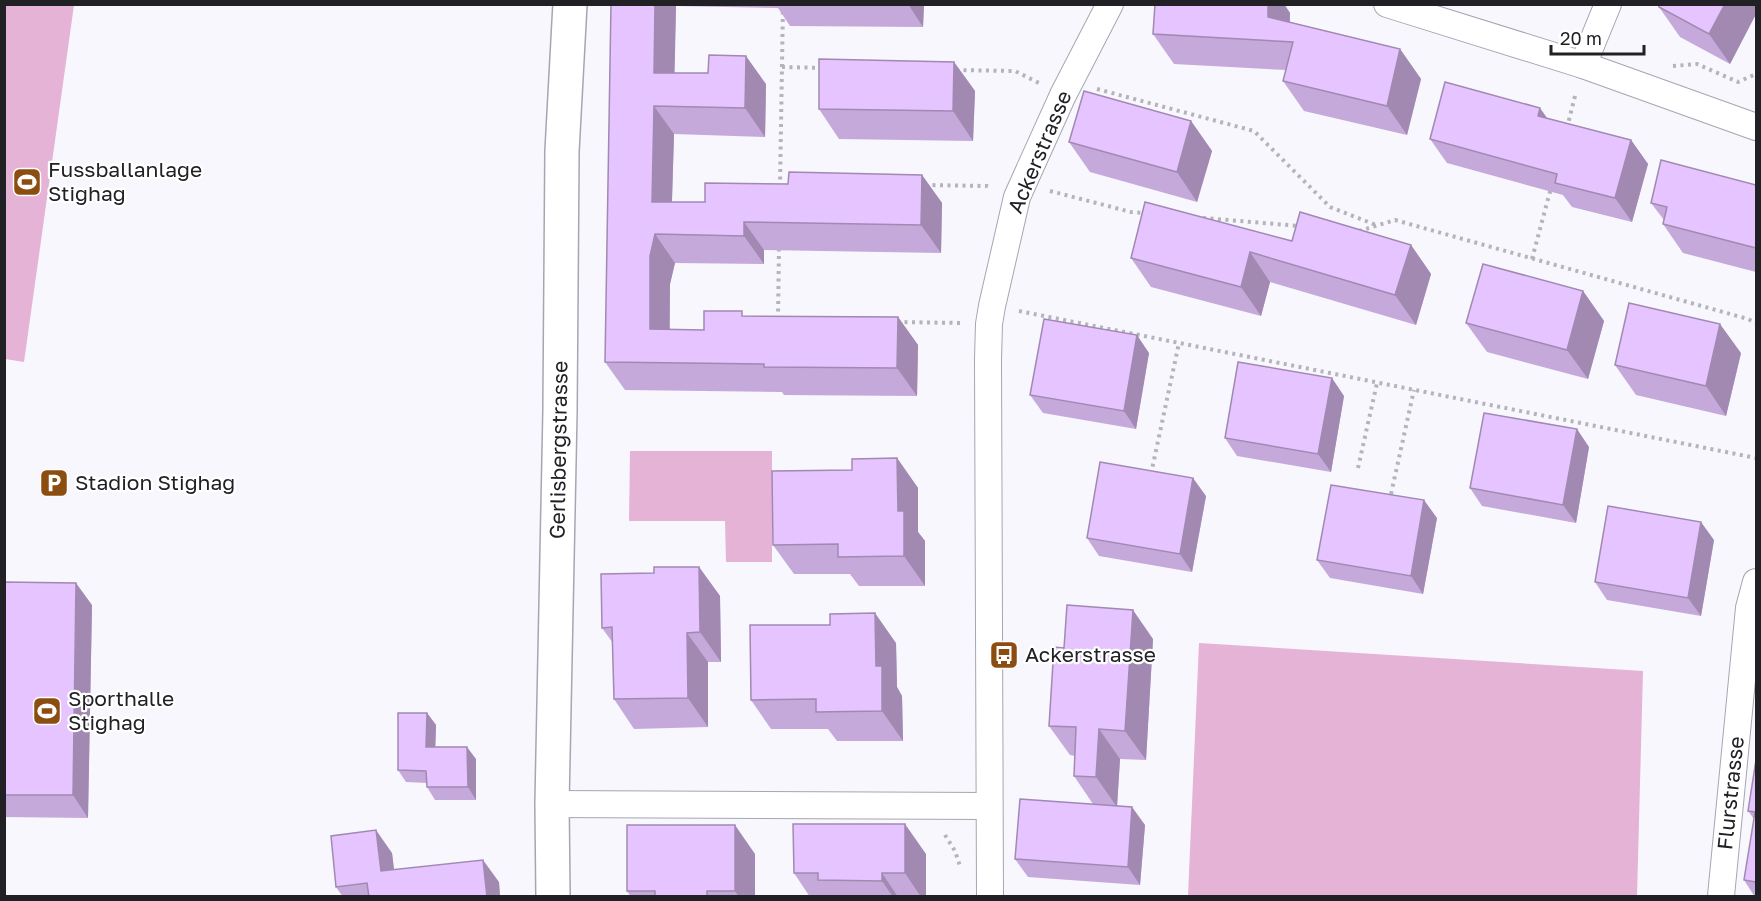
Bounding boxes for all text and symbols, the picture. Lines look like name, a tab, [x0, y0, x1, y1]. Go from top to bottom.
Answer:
scale bar	[1551, 18, 1644, 56]
text: 20 m	[1560, 27, 1602, 49]
street label: Ackerstrasse	[1002, 86, 1077, 217]
place label: Fussballanlage Stighag	[48, 156, 202, 206]
sports icon: Fussballanlage Stighag	[11, 166, 43, 198]
street label: Gerlisbergstrasse	[543, 361, 573, 539]
parking icon: Stadion Stighag	[38, 467, 70, 499]
place label: Stadion Stighag	[75, 469, 235, 495]
bus stop icon: Ackerstrasse	[988, 639, 1020, 671]
place label: Ackerstrasse	[1025, 641, 1156, 667]
place label: Sporthalle Stighag	[68, 685, 174, 735]
sports icon: Sporthalle Stighag	[31, 695, 63, 727]
street label: Flurstrasse	[1711, 735, 1749, 851]

